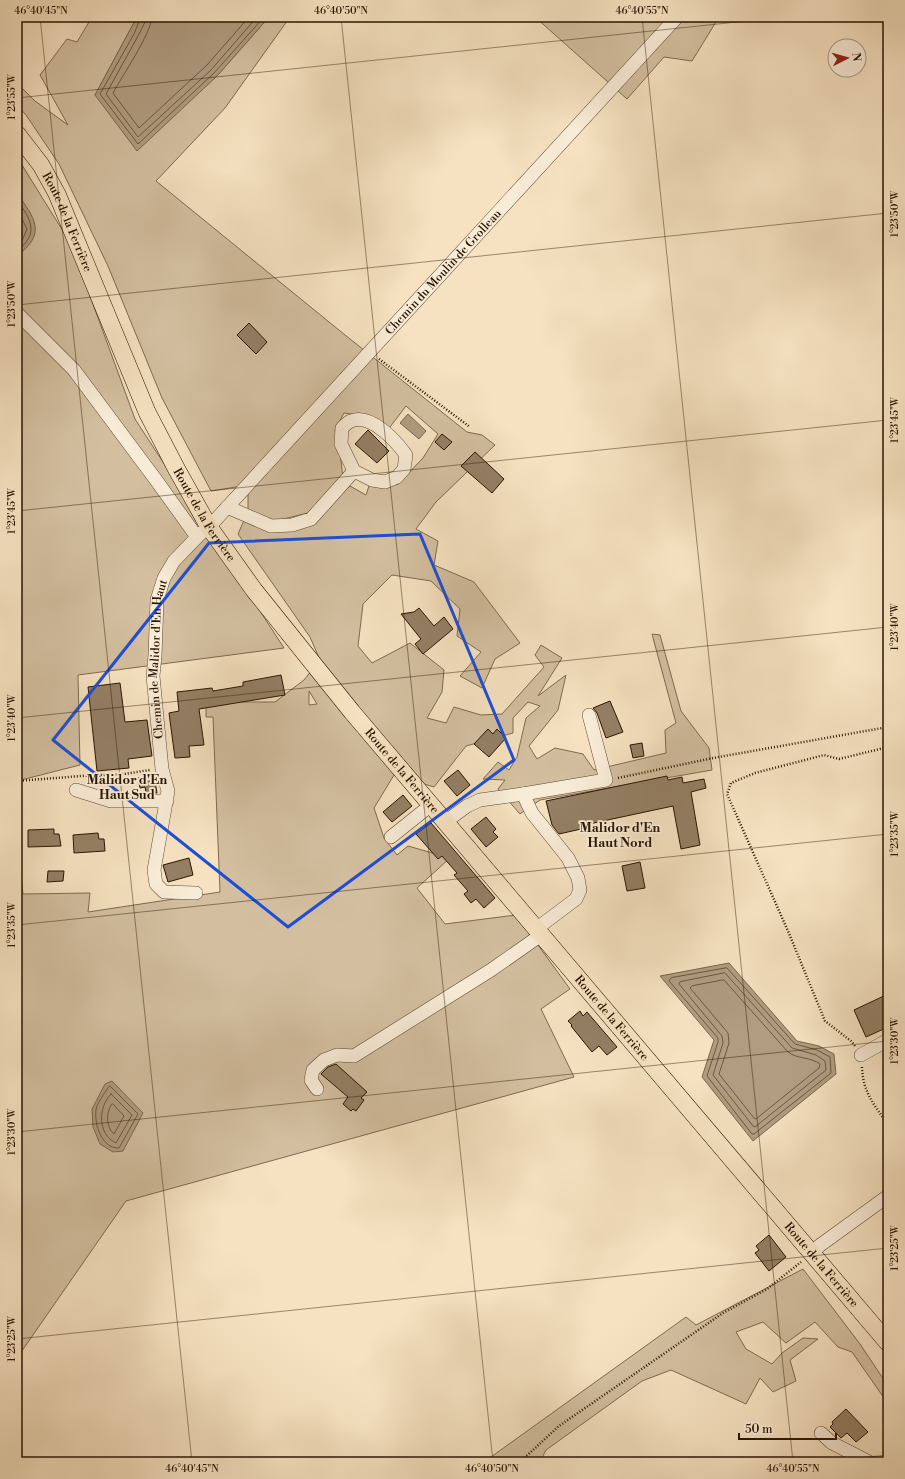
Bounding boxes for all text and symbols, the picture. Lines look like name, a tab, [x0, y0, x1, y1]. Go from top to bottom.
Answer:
text: 46°40'45"N	[14, 5, 68, 17]
text: 46°40'50"N	[314, 5, 369, 17]
text: 46°40'55"N	[616, 5, 669, 17]
north arrow	[827, 38, 867, 78]
text: N	[849, 52, 863, 62]
text: 1°23'55"W	[6, 73, 18, 120]
street label: Route de la Ferrière	[38, 170, 95, 274]
text: 1°23'50"W	[889, 190, 901, 237]
street label: Chemin du Moulin de Grolleau	[382, 206, 505, 338]
text: 1°23'50"W	[6, 280, 18, 327]
text: 1°23'45"W	[889, 396, 901, 443]
street label: Route de la Ferrière	[170, 466, 238, 565]
text: 1°23'45"W	[6, 487, 18, 534]
street label: Chemin de Malidor d'En Haut	[146, 577, 171, 740]
text: 1°23'40"W	[889, 603, 901, 651]
text: 1°23'40"W	[6, 694, 18, 742]
street label: Route de la Ferrière	[361, 725, 442, 817]
district label: Malidor d'En Haut Sud	[87, 772, 167, 803]
text: 1°23'35"W	[889, 810, 901, 857]
district label: Malidor d'En Haut Nord	[580, 820, 660, 851]
text: 1°23'35"W	[6, 901, 18, 948]
street label: Route de la Ferrière	[571, 972, 652, 1064]
text: 1°23'30"W	[889, 1017, 901, 1064]
text: 1°23'30"W	[6, 1108, 18, 1155]
street label: Route de la Ferrière	[781, 1219, 862, 1311]
text: 1°23'25"W	[889, 1224, 901, 1271]
text: 1°23'25"W	[6, 1315, 18, 1362]
scale bar	[739, 1415, 836, 1441]
text: 50 m	[745, 1422, 773, 1437]
text: 46°40'45"N	[165, 1463, 219, 1475]
text: 46°40'50"N	[465, 1463, 520, 1475]
text: 46°40'55"N	[767, 1463, 820, 1475]

